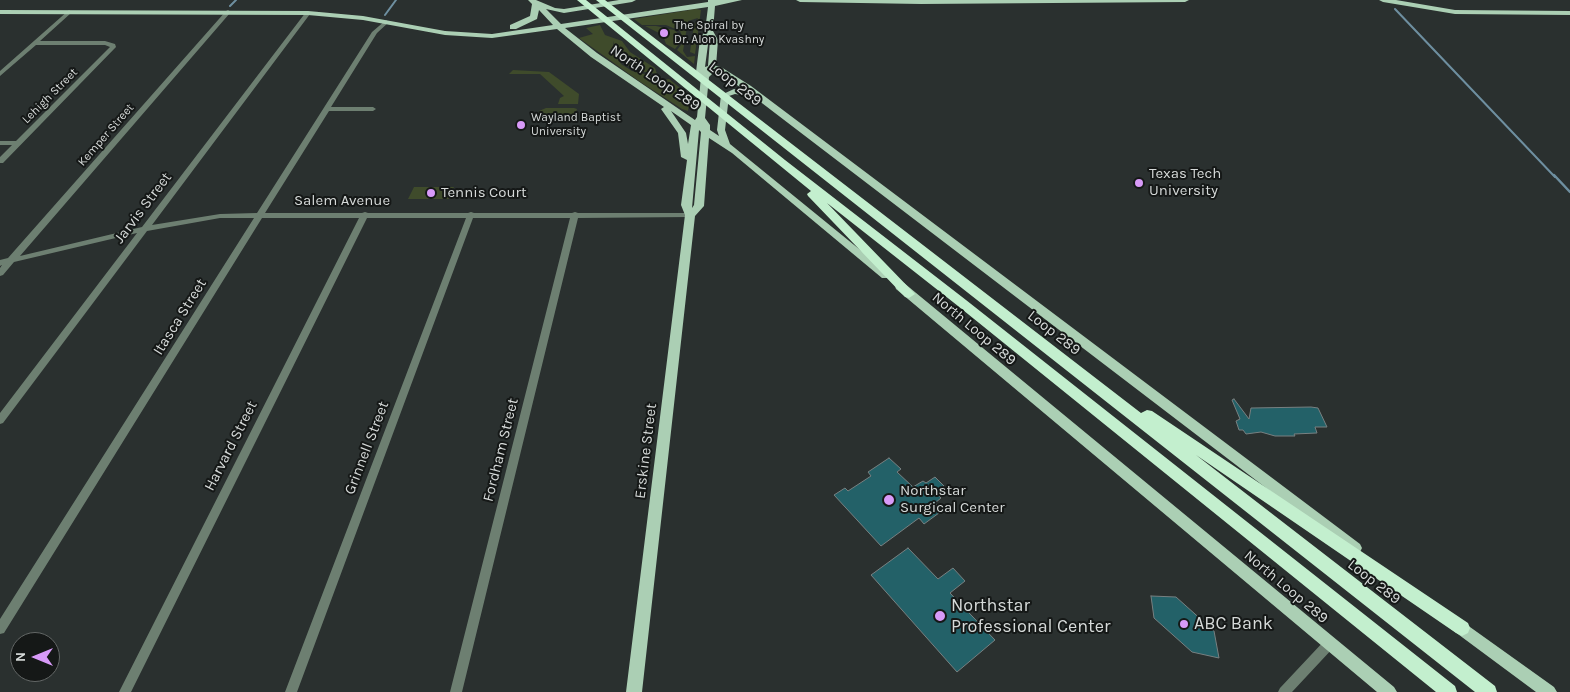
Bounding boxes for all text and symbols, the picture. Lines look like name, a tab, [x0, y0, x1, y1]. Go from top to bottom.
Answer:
place label: The Spiral by Dr. Alon Kvashny	[674, 19, 764, 47]
marker: The Spiral by Dr. Alon Kvashny	[658, 27, 670, 39]
street label: North Loop 289	[607, 41, 703, 115]
street label: Loop 289	[705, 58, 765, 110]
street label: Lehigh Street	[19, 65, 81, 127]
street label: Kemper Street	[75, 101, 137, 169]
place label: Wayland Baptist University	[531, 111, 621, 139]
marker: Wayland Baptist University	[515, 119, 527, 131]
place label: Texas Tech University	[1149, 165, 1221, 200]
street label: Jarvis Street	[110, 169, 176, 247]
marker: Texas Tech University	[1133, 177, 1145, 189]
place label: Tennis Court	[441, 184, 527, 202]
marker: Tennis Court	[425, 187, 437, 199]
street label: Salem Avenue	[294, 192, 390, 210]
street label: Itasca Street	[149, 275, 211, 359]
street label: North Loop 289	[928, 289, 1020, 369]
street label: Loop 289	[1024, 307, 1084, 359]
street label: Fordham Street	[479, 396, 523, 504]
street label: Harvard Street	[201, 398, 261, 494]
street label: Grinnell Street	[341, 399, 393, 497]
street label: Erskine Street	[631, 402, 661, 500]
place label: Northstar Surgical Center	[900, 482, 1005, 517]
marker: Northstar Surgical Center	[882, 493, 896, 507]
street label: North Loop 289	[1240, 547, 1332, 627]
street label: Loop 289	[1344, 556, 1404, 608]
place label: Northstar Professional Center	[951, 595, 1111, 638]
marker: Northstar Professional Center	[933, 609, 947, 623]
place label: ABC Bank	[1194, 613, 1273, 635]
marker: ABC Bank	[1178, 618, 1190, 630]
north arrow	[10, 632, 60, 682]
text: N	[12, 652, 29, 662]

